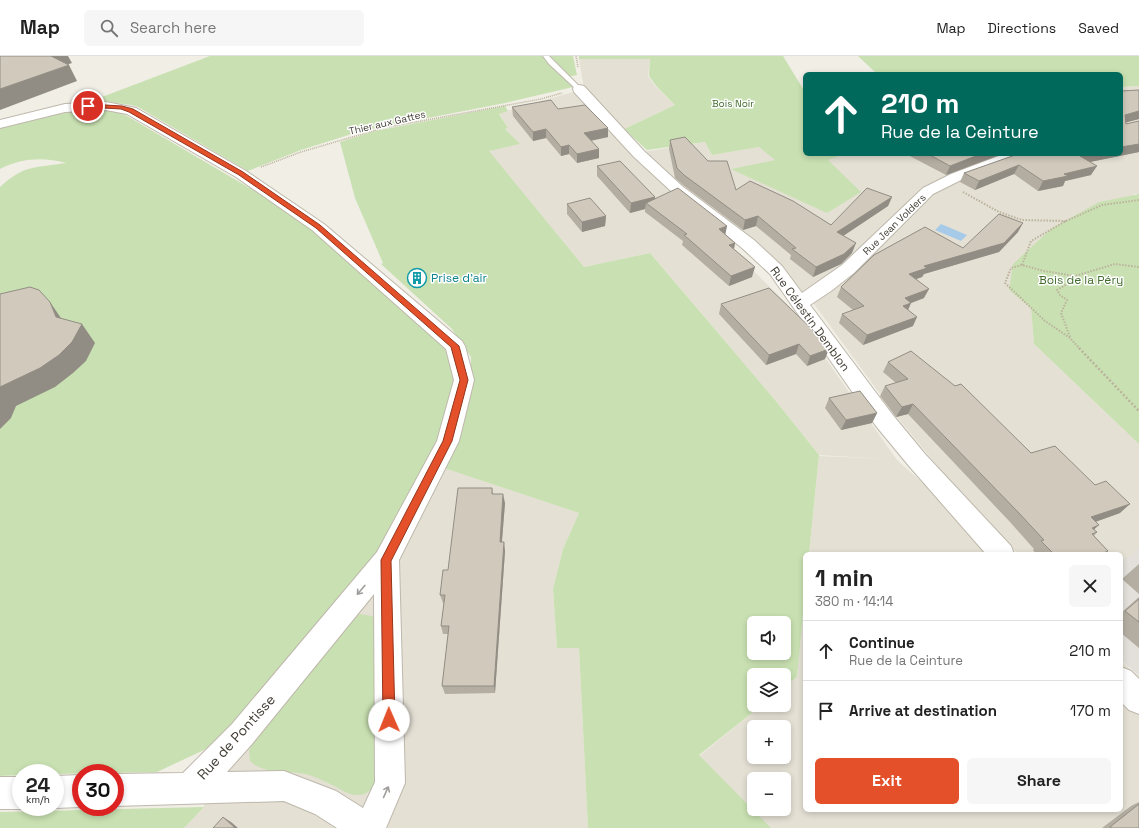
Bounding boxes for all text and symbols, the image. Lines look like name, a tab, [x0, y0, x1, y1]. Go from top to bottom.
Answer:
search box	[84, 10, 364, 46]
text: Map	[20, 15, 60, 40]
icon: search	[98, 17, 120, 39]
text: Search here	[130, 18, 216, 37]
text: Map	[936, 19, 966, 37]
text: Directions	[988, 19, 1056, 37]
text: Saved	[1078, 19, 1119, 37]
text: 210 m	[881, 85, 959, 121]
icon: ahead	[815, 88, 867, 140]
pin	[71, 89, 105, 123]
icon: arrive	[77, 95, 99, 117]
park label: Bois Noir	[712, 97, 754, 110]
street label: Thier aux Gattes	[347, 107, 427, 138]
text: Rue de la Ceinture	[881, 120, 1039, 143]
street label: Rue Jean Volders	[860, 191, 929, 258]
street label: Rue Célestin Demblon	[767, 263, 853, 375]
building icon: Prise d'air	[406, 267, 428, 289]
place label: Prise d'air	[431, 270, 488, 286]
park label: Bois de la Péry	[1039, 272, 1123, 288]
text: 1 min	[815, 562, 874, 593]
button: close	[1069, 565, 1111, 607]
one-way arrow	[357, 585, 366, 596]
text: 380 m · 14:14	[815, 593, 893, 610]
map controls	[747, 616, 791, 816]
button: sound	[747, 616, 791, 660]
text: Continue	[849, 633, 915, 652]
icon: ahead	[815, 640, 837, 662]
text: 210 m	[1069, 641, 1111, 660]
text: Rue de la Ceinture	[849, 652, 963, 669]
button: layers	[747, 668, 791, 712]
street label: Rue de Pontisse	[193, 691, 279, 783]
position arrow	[368, 699, 410, 741]
icon: arrive	[815, 700, 837, 722]
text: Arrive at destination	[849, 701, 997, 720]
text: 170 m	[1070, 701, 1111, 720]
button: +	[747, 720, 791, 764]
button: Exit	[815, 758, 959, 804]
button: Share	[967, 758, 1111, 804]
speed limit sign: 30	[72, 764, 124, 816]
text: 24	[26, 772, 50, 798]
button: −	[747, 772, 791, 816]
one-way arrow	[382, 787, 390, 799]
text: km/h	[26, 793, 50, 806]

